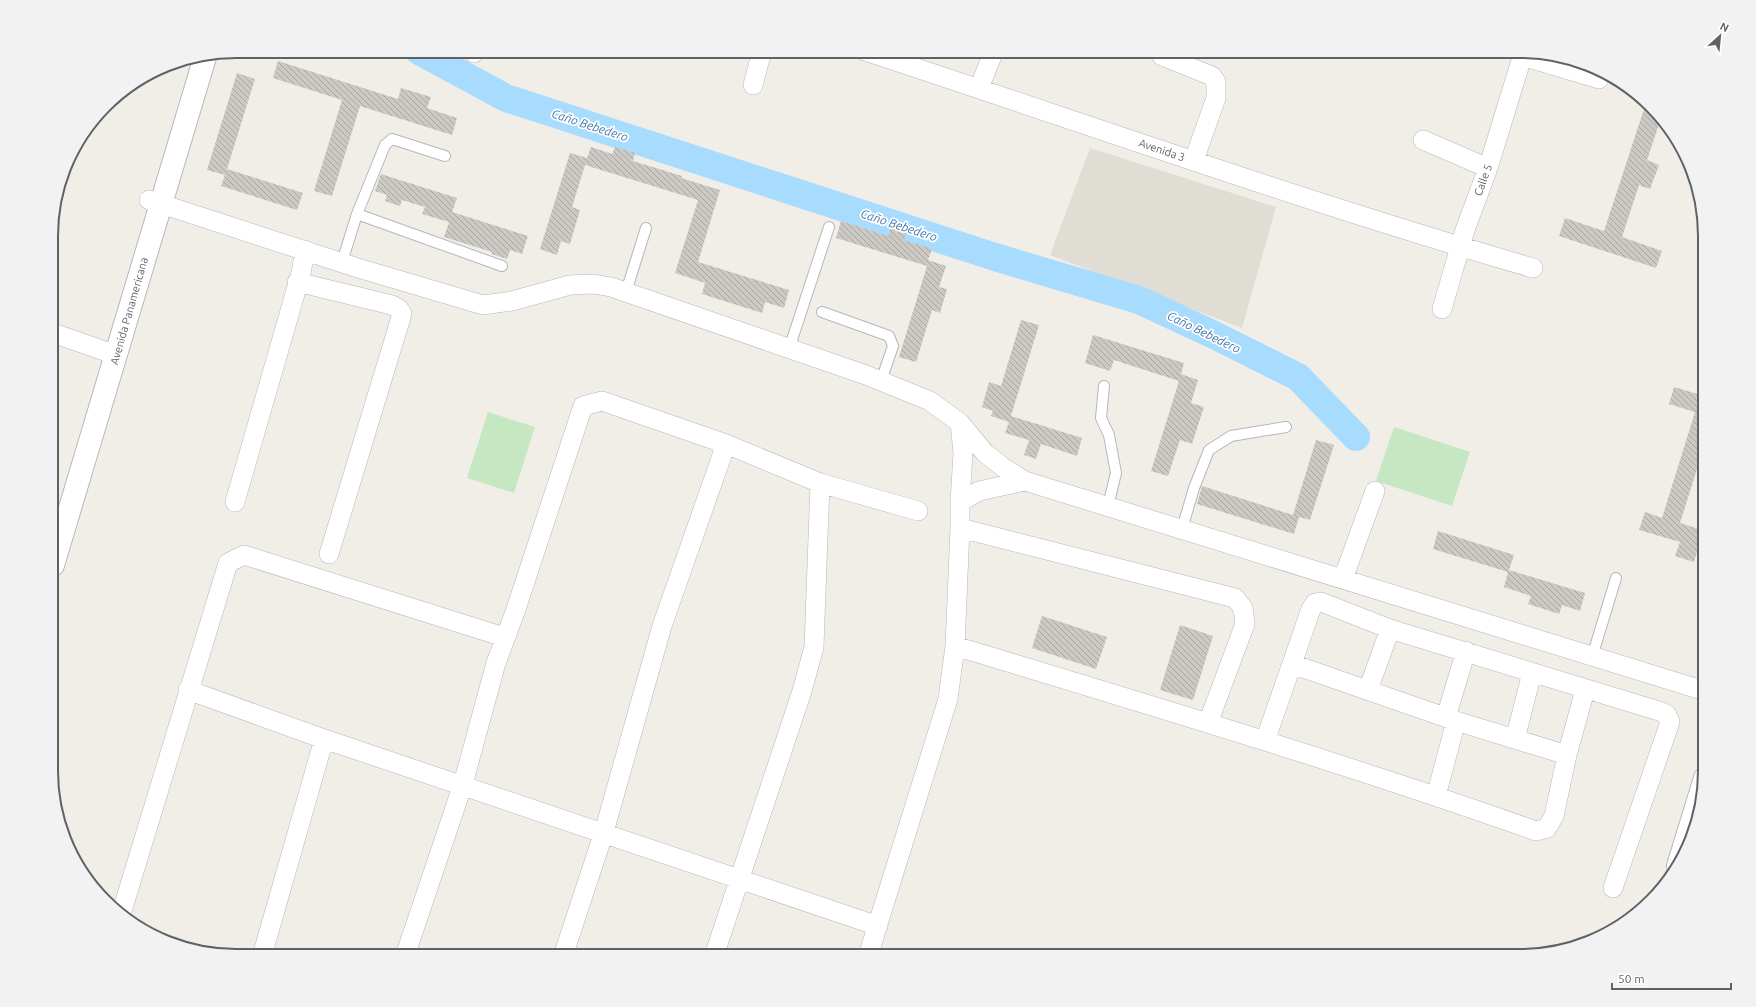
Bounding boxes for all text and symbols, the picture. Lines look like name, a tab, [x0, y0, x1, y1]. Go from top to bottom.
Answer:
north arrow	[1700, 16, 1740, 56]
text: N	[1718, 20, 1731, 34]
water label: Caño Bebedero	[550, 107, 630, 144]
street label: Avenida 3	[1137, 136, 1187, 164]
street label: Calle 5	[1472, 162, 1494, 198]
water label: Caño Bebedero	[859, 207, 939, 244]
street label: Avenida Panamericana	[108, 256, 150, 366]
water label: Caño Bebedero	[1165, 309, 1243, 355]
scale bar	[1612, 965, 1731, 991]
text: 50 m	[1618, 972, 1645, 985]

